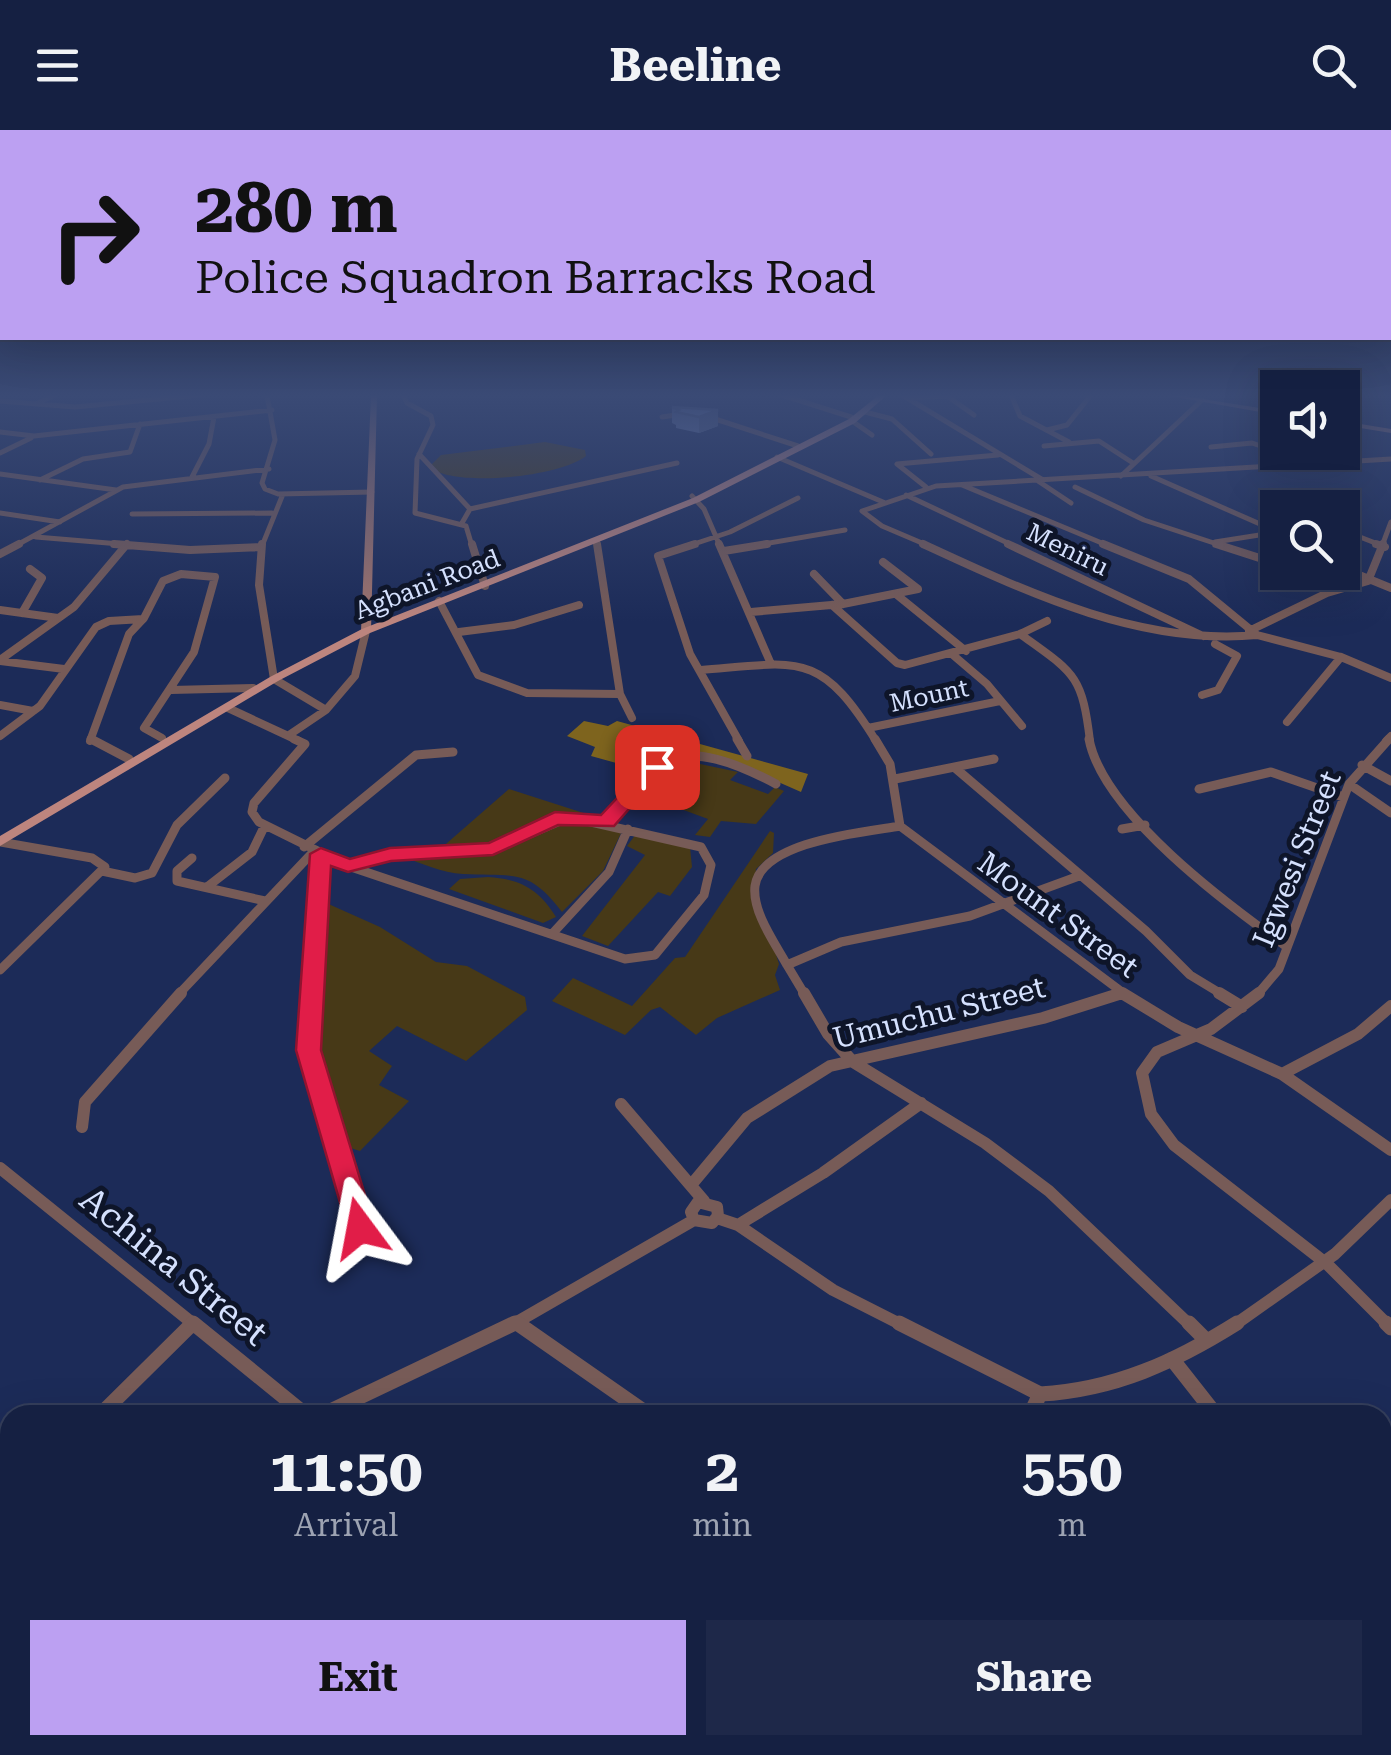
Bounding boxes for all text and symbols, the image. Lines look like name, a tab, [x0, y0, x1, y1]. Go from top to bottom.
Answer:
icon: menu	[30, 38, 85, 93]
icon: search	[1306, 38, 1361, 93]
text: Beeline	[610, 39, 781, 92]
text: 280 m	[195, 167, 398, 249]
icon: right	[30, 170, 160, 300]
text: Police Squadron Barracks Road	[195, 251, 876, 304]
map controls	[1260, 370, 1360, 590]
button: sound	[1260, 370, 1360, 470]
button: search	[1260, 490, 1360, 590]
street label: Meniru	[1022, 517, 1114, 582]
street label: Agbani Road	[350, 543, 504, 625]
street label: Mount	[887, 673, 971, 718]
pin	[615, 725, 700, 810]
icon: arrive	[630, 740, 685, 795]
street label: Igwesi Street	[1245, 766, 1348, 952]
street label: Mount Street	[971, 845, 1145, 984]
street label: Umuchu Street	[829, 969, 1049, 1056]
position arrow	[308, 1176, 412, 1280]
street label: Achina Street	[72, 1179, 275, 1354]
text: 11:50	[269, 1435, 423, 1506]
text: 2	[705, 1435, 739, 1506]
text: 550	[1022, 1435, 1123, 1506]
text: Arrival	[294, 1506, 398, 1544]
text: min	[692, 1506, 752, 1544]
text: m	[1058, 1506, 1087, 1544]
button: Exit	[30, 1620, 686, 1735]
button: Share	[706, 1620, 1362, 1735]

